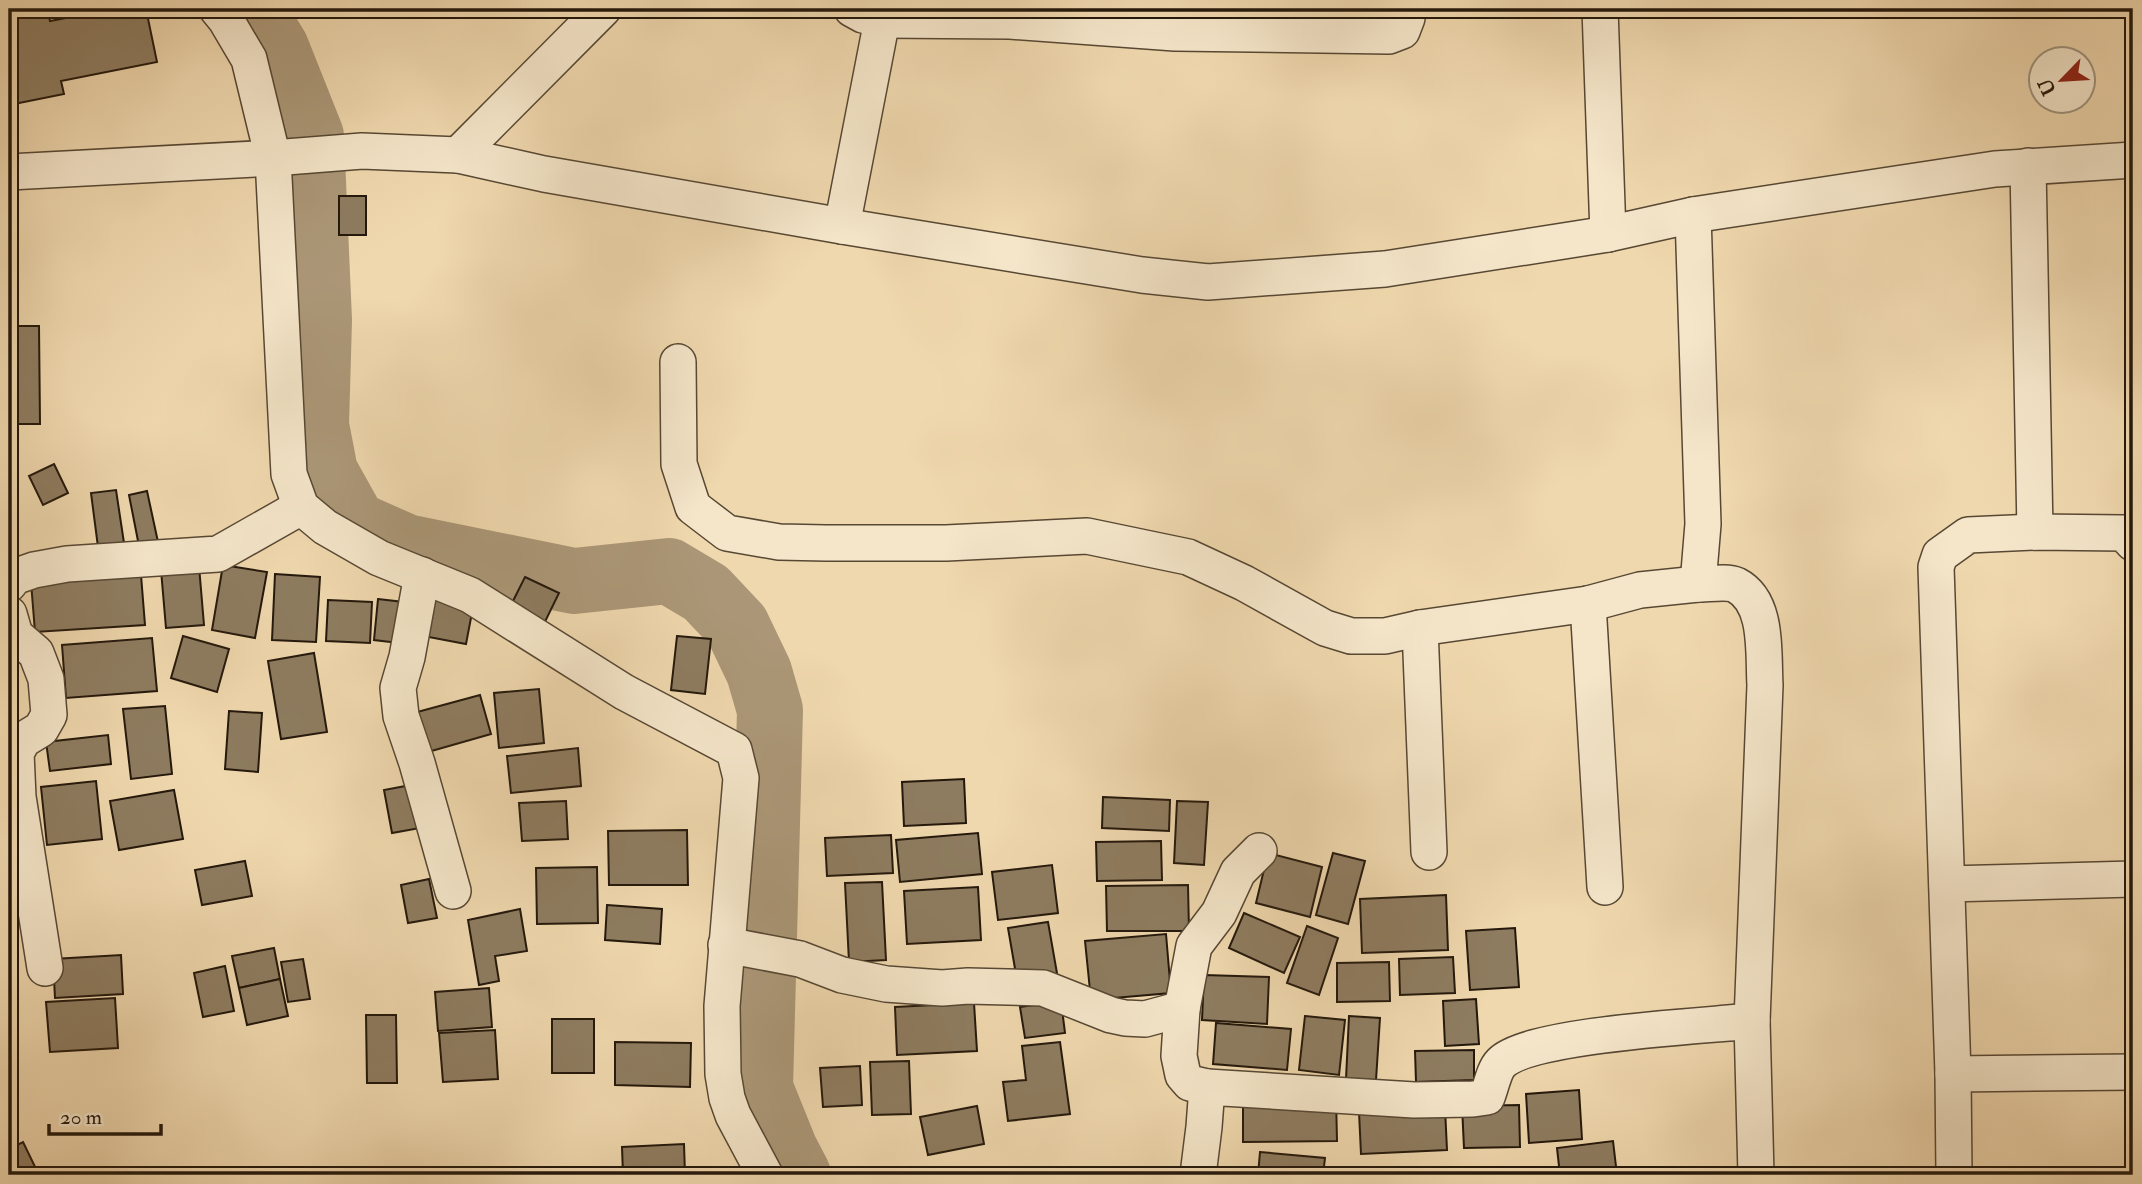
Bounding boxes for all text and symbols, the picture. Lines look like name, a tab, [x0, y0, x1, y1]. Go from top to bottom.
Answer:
north arrow	[2026, 46, 2096, 116]
text: U	[2033, 74, 2062, 99]
scale bar	[49, 1093, 161, 1137]
text: 20 m	[60, 1104, 102, 1131]

